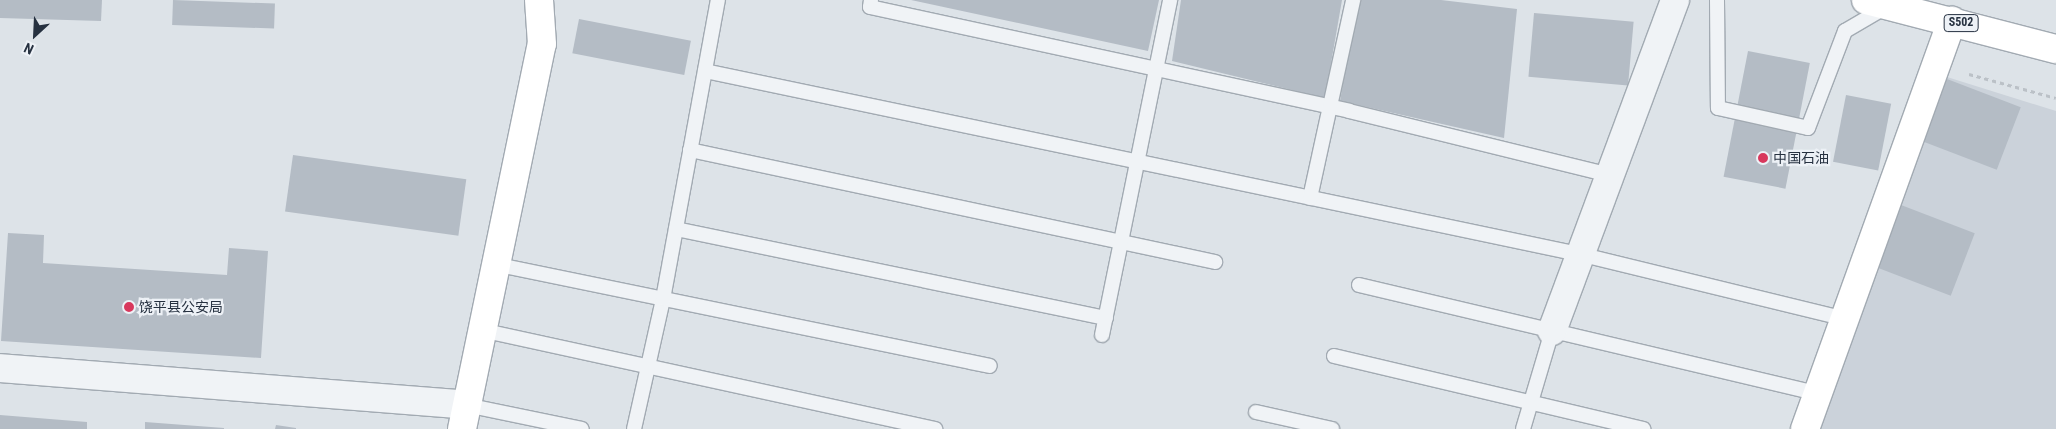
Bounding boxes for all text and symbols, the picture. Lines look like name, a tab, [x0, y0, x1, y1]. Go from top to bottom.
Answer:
north arrow	[10, 10, 60, 60]
road number: S502	[1944, 13, 1978, 32]
text: N	[21, 40, 36, 58]
place label: 中国石油	[1773, 150, 1829, 166]
marker: 中国石油	[1757, 152, 1769, 164]
place label: 饶平县公安局	[139, 299, 223, 315]
marker: 饶平县公安局	[123, 301, 135, 313]

